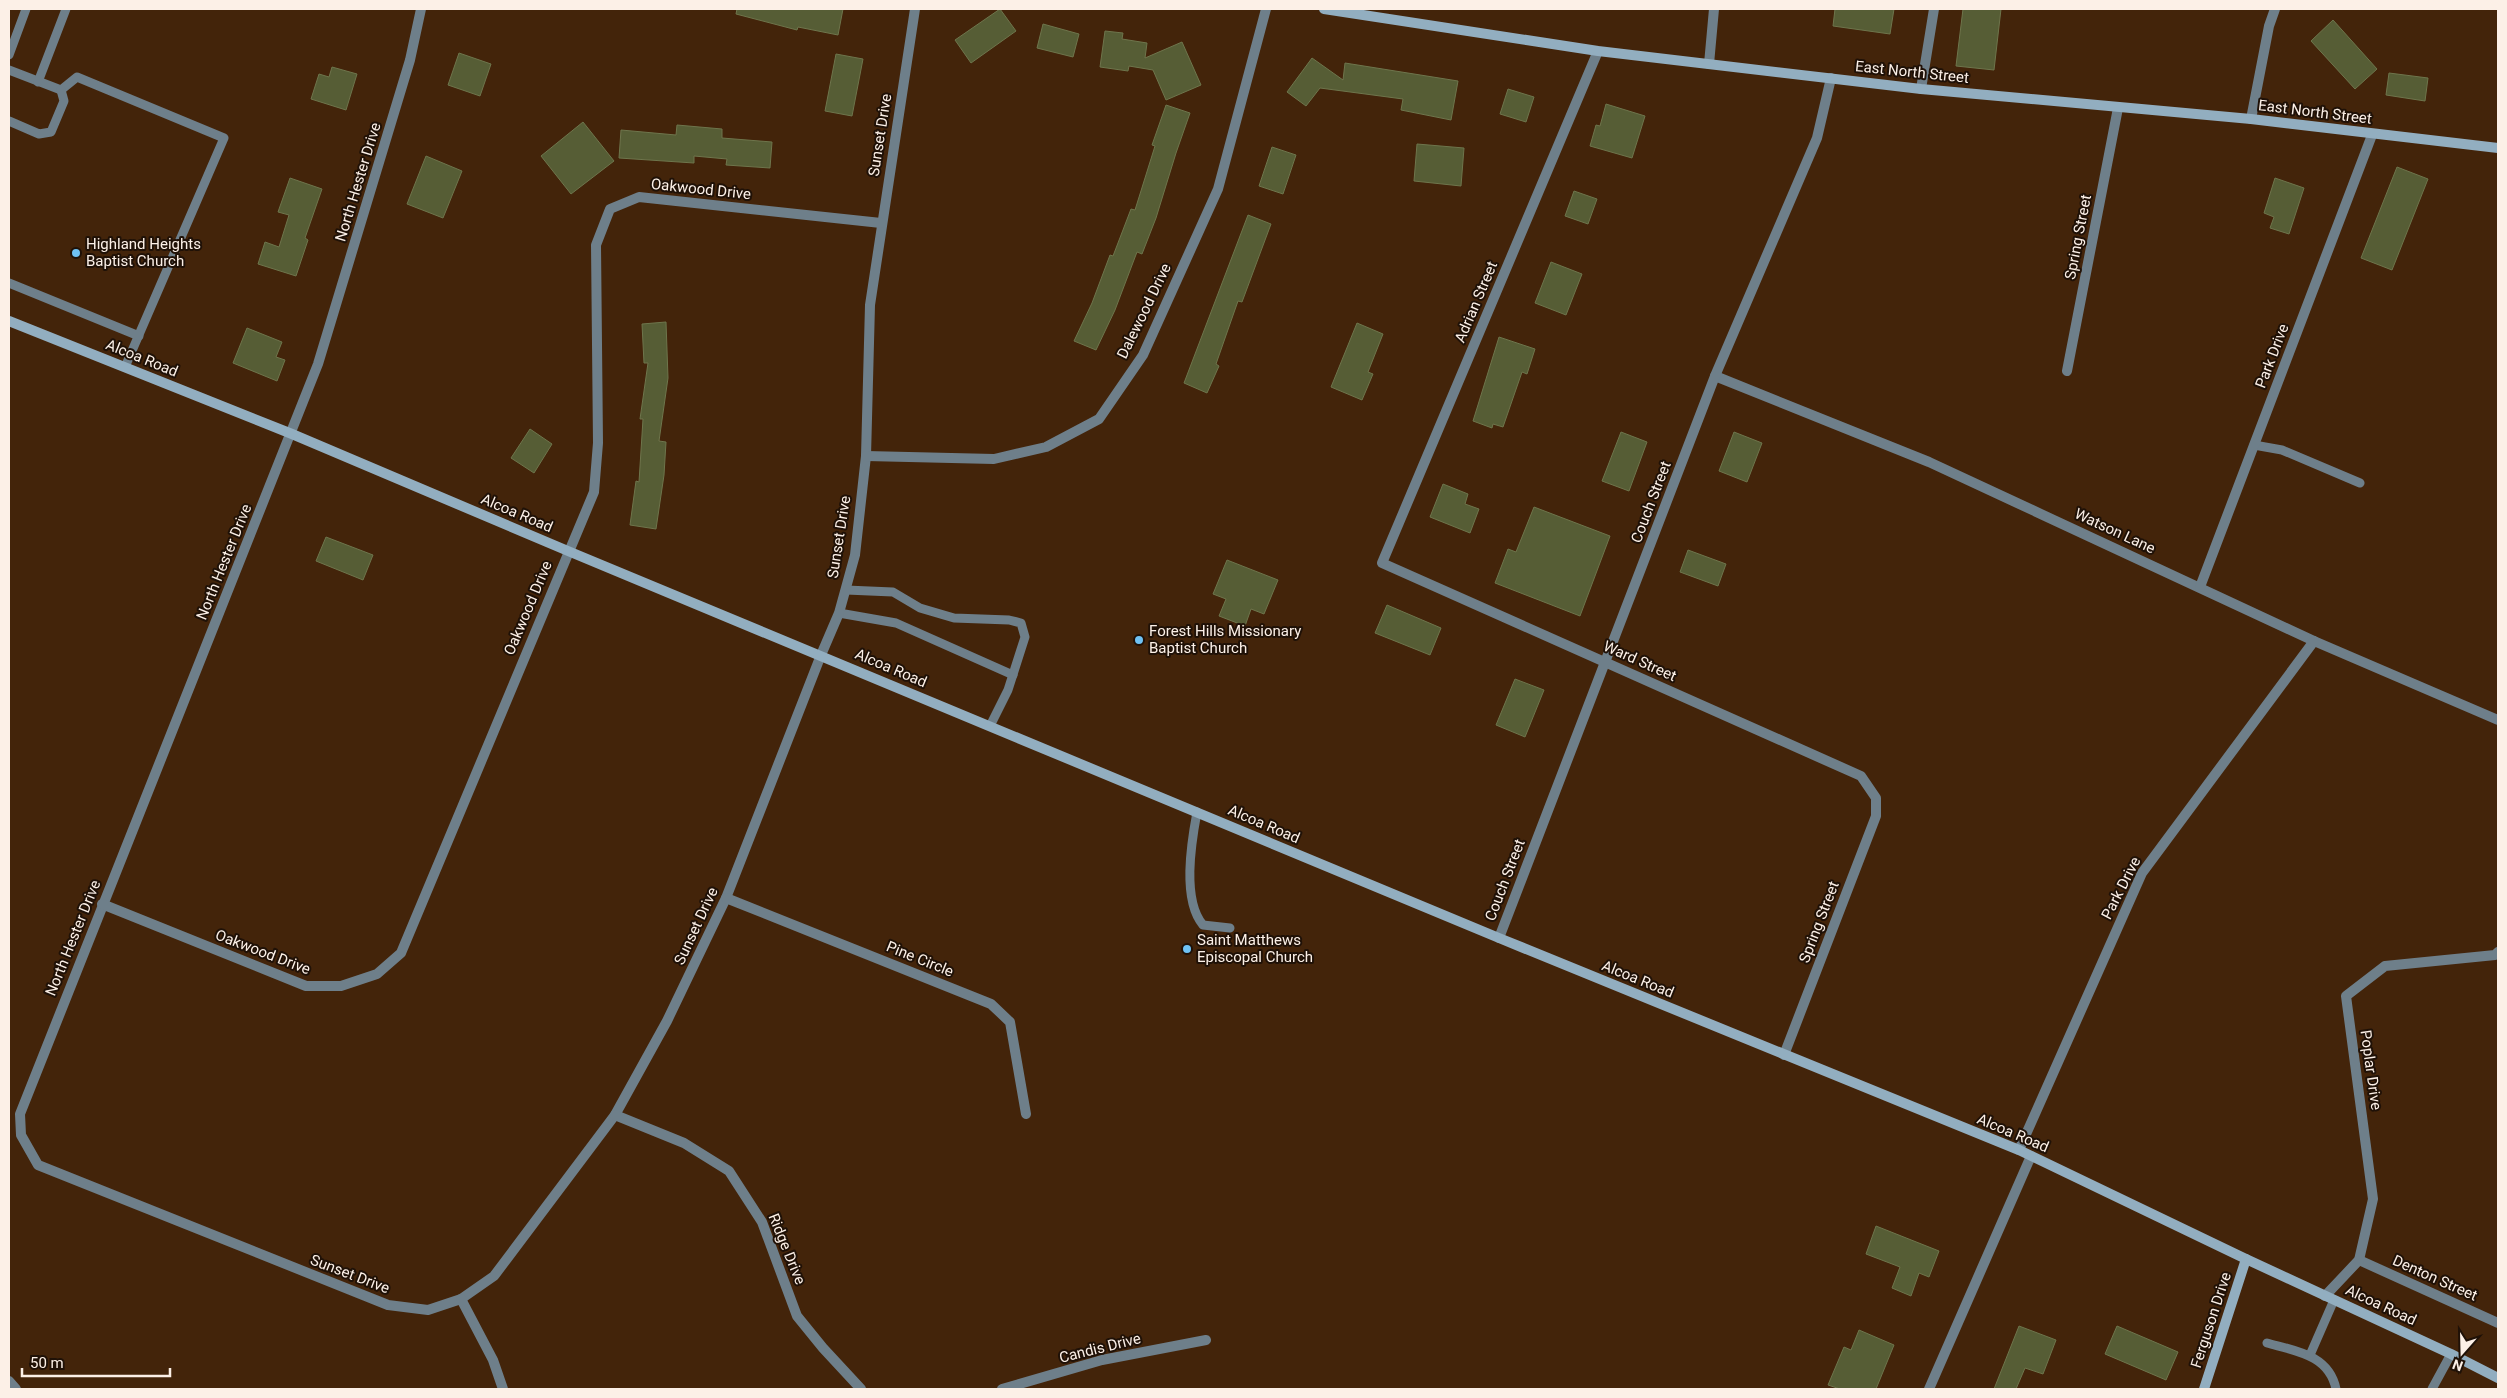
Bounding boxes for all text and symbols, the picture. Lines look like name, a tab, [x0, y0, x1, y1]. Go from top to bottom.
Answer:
street label: East North Street	[1854, 57, 1970, 87]
street label: Sunset Drive	[865, 92, 895, 178]
street label: East North Street	[2257, 96, 2373, 128]
street label: North Hester Drive	[331, 120, 385, 244]
street label: Oakwood Drive	[650, 175, 752, 203]
street label: Spring Street	[2061, 193, 2095, 281]
place label: Highland Heights Baptist Church	[86, 235, 201, 270]
marker: Highland Heights Baptist Church	[70, 247, 82, 259]
street label: Adrian Street	[1451, 258, 1501, 345]
street label: Dalewood Drive	[1113, 260, 1175, 362]
street label: Park Drive	[2251, 321, 2293, 391]
street label: Alcoa Road	[103, 335, 181, 381]
street label: Couch Street	[1627, 459, 1675, 545]
street label: Alcoa Road	[478, 490, 556, 536]
street label: Sunset Drive	[824, 494, 854, 580]
street label: North Hester Drive	[193, 501, 255, 623]
street label: Watson Lane	[2072, 504, 2158, 558]
street label: Oakwood Drive	[500, 558, 556, 658]
place label: Forest Hills Missionary Baptist Church	[1149, 622, 1301, 657]
marker: Forest Hills Missionary Baptist Church	[1133, 634, 1145, 646]
street label: Ward Street	[1601, 637, 1679, 685]
street label: Alcoa Road	[852, 645, 930, 691]
street label: Alcoa Road	[1225, 801, 1303, 847]
street label: Couch Street	[1481, 837, 1529, 923]
street label: Park Drive	[2098, 854, 2144, 922]
street label: North Hester Drive	[42, 877, 104, 999]
street label: Spring Street	[1795, 879, 1843, 965]
street label: Sunset Drive	[670, 884, 722, 968]
street label: Oakwood Drive	[213, 926, 313, 978]
place label: Saint Matthews Episcopal Church	[1197, 931, 1313, 966]
street label: Pine Circle	[884, 937, 956, 981]
marker: Saint Matthews Episcopal Church	[1181, 943, 1193, 955]
street label: Alcoa Road	[1599, 956, 1677, 1002]
street label: Poplar Drive	[2356, 1029, 2386, 1111]
street label: Alcoa Road	[1974, 1110, 2052, 1156]
street label: Ridge Drive	[765, 1211, 809, 1287]
street label: Sunset Drive	[308, 1251, 392, 1297]
street label: Denton Street	[2390, 1251, 2480, 1305]
street label: Ferguson Drive	[2187, 1270, 2235, 1370]
street label: Alcoa Road	[2343, 1281, 2419, 1329]
north arrow	[2437, 1328, 2487, 1378]
street label: Candis Drive	[1057, 1329, 1143, 1367]
scale bar	[22, 1346, 170, 1378]
text: 50 m	[30, 1354, 64, 1372]
text: N	[2450, 1356, 2465, 1374]

